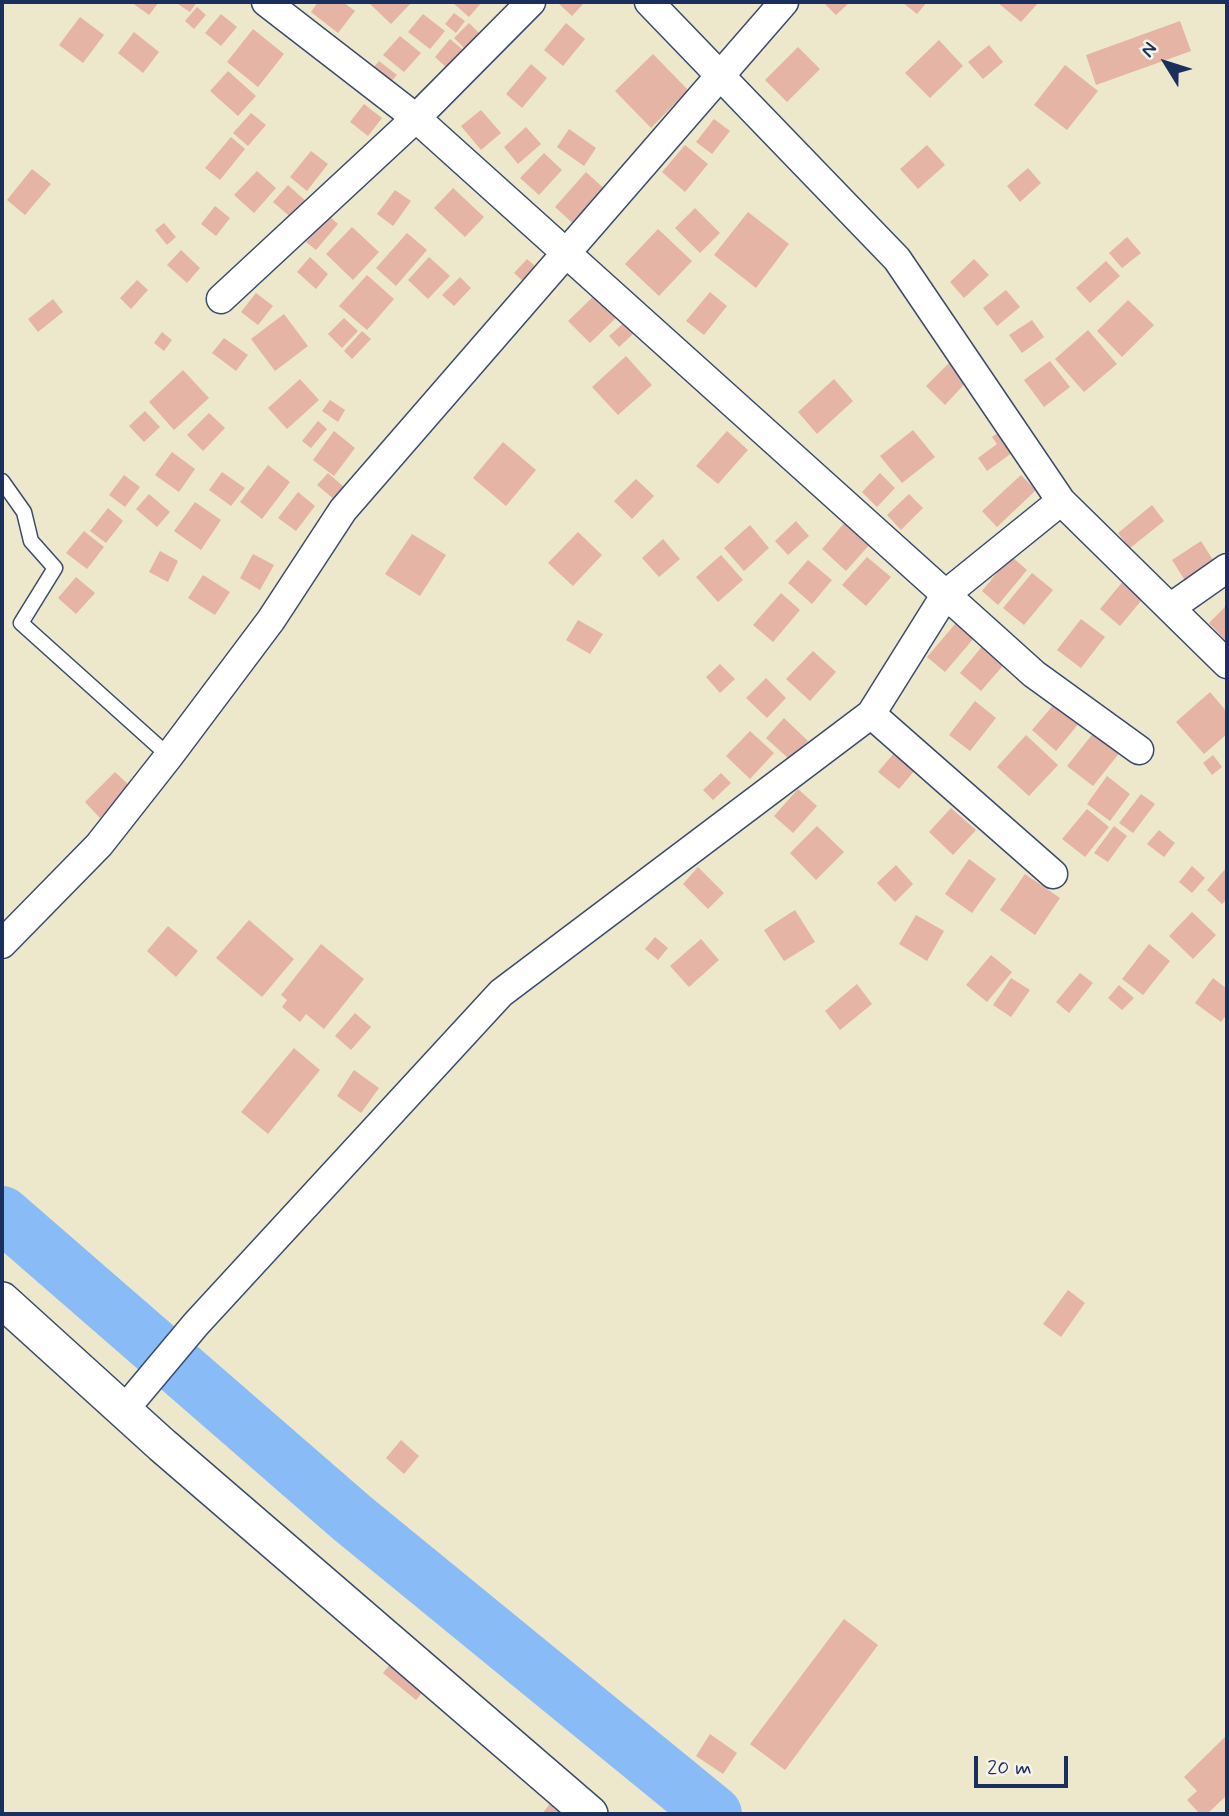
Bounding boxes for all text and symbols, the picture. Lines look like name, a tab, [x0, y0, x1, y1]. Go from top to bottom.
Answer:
north arrow	[1131, 28, 1201, 98]
text: N	[1135, 37, 1163, 62]
scale bar	[977, 1742, 1072, 1786]
text: 20 m	[987, 1754, 1032, 1782]

